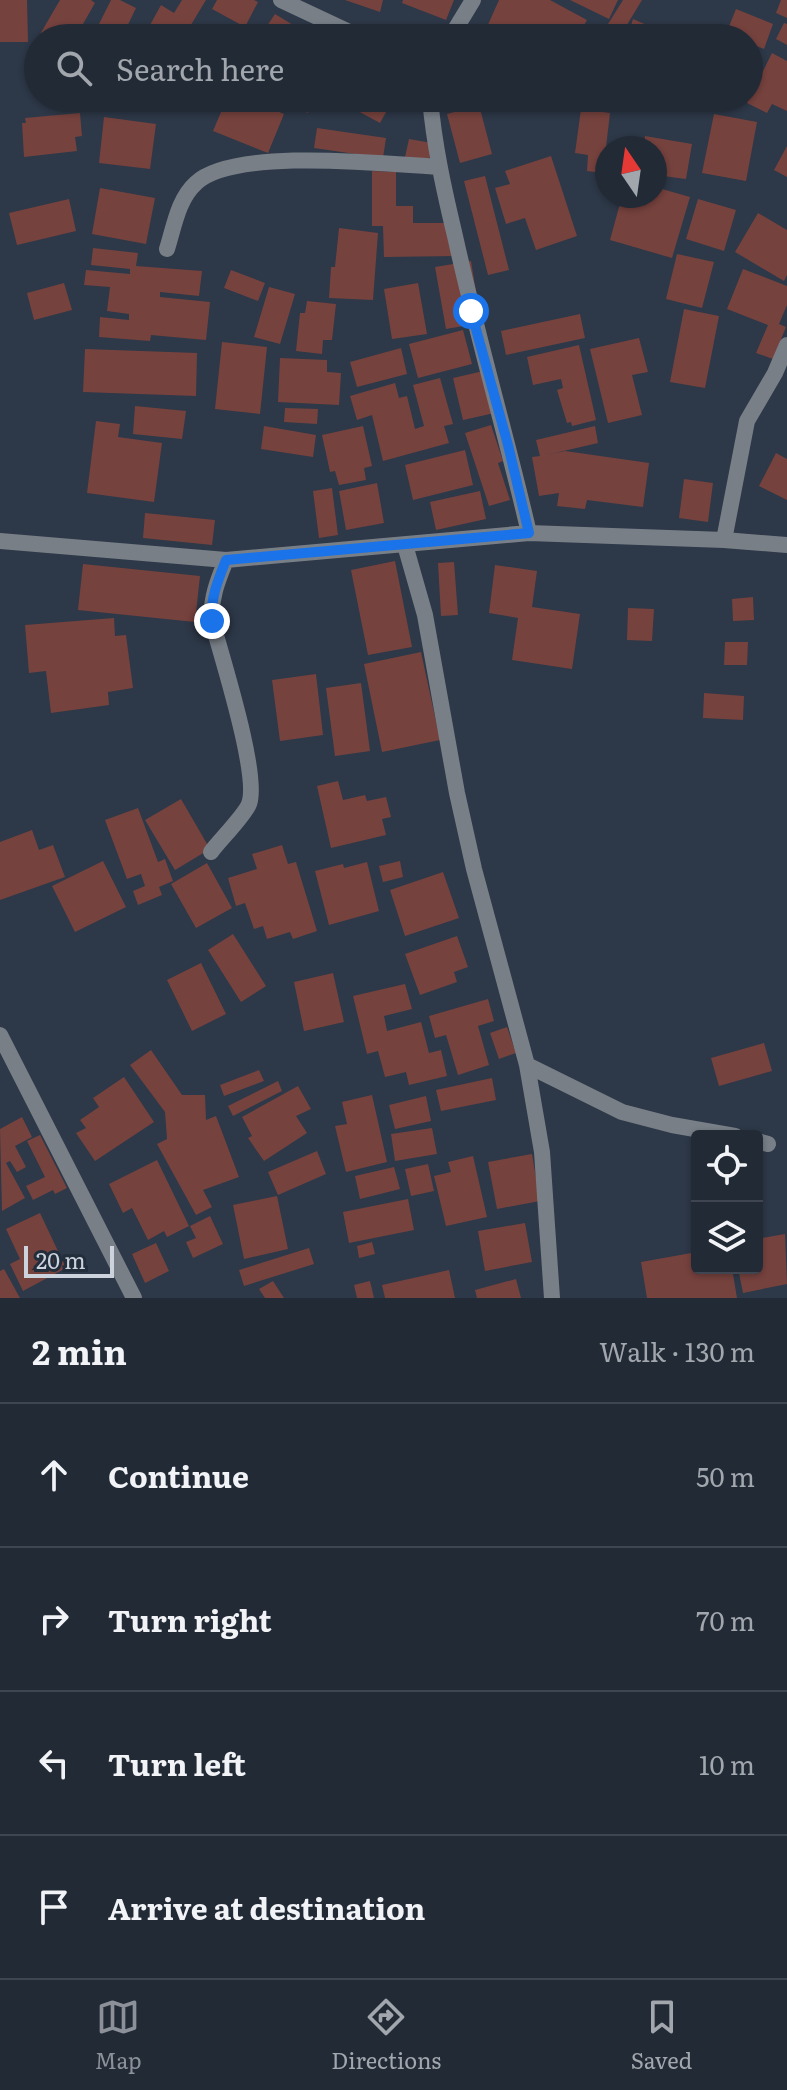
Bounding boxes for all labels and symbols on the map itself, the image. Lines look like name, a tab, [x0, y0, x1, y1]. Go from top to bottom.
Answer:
north arrow	[595, 136, 667, 208]
route start	[453, 293, 489, 329]
route end	[194, 603, 230, 639]
scale bar	[24, 1242, 114, 1278]

